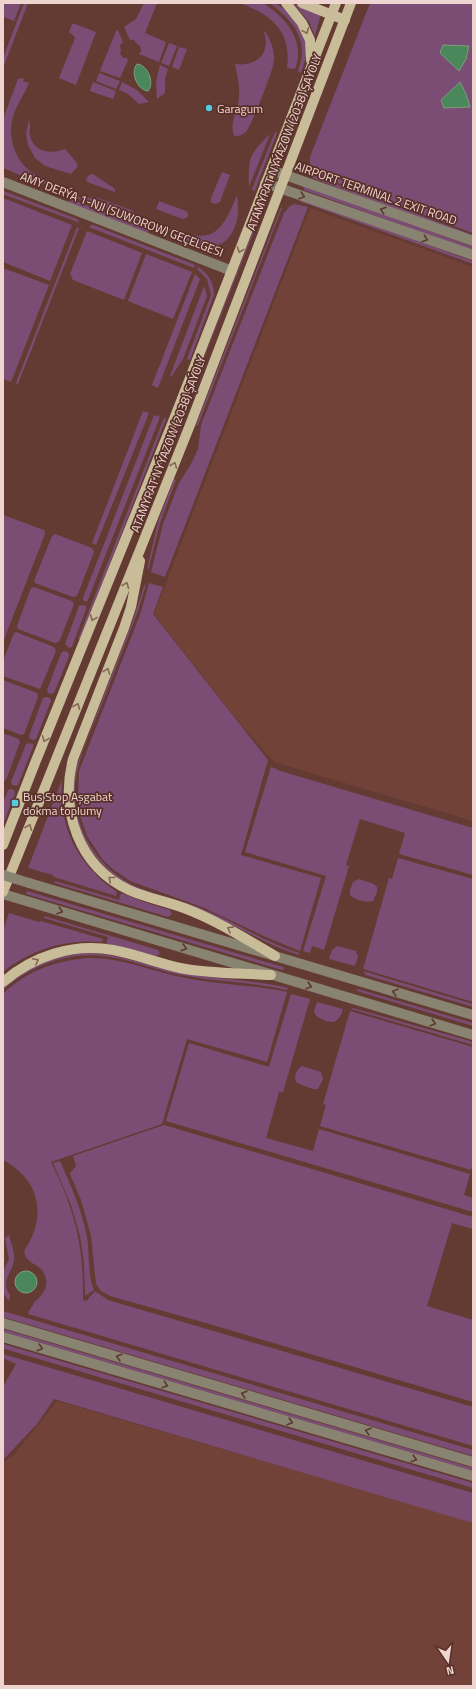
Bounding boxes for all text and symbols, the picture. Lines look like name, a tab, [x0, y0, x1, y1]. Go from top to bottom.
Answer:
one-way arrow	[301, 26, 309, 34]
street label: ATAMYRAT NYÝAZOW (2038) ŞAÝOLY	[241, 50, 327, 233]
place label: Garagum	[217, 99, 263, 118]
marker: Garagum	[204, 103, 214, 113]
street label: AIRPORT TERMINAL 2 EXIT ROAD	[292, 156, 460, 230]
street label: AMY DERÝA 1-NJI (SUWOROW) GEÇELGESI	[18, 166, 226, 262]
one-way arrow	[299, 191, 306, 199]
one-way arrow	[380, 206, 387, 214]
one-way arrow	[421, 234, 428, 242]
one-way arrow	[236, 247, 244, 254]
street label: ATAMYRAT NYÝAZOW (2038) ŞAÝOLY	[125, 352, 211, 535]
one-way arrow	[169, 461, 177, 468]
one-way arrow	[121, 582, 129, 589]
one-way arrow	[90, 615, 98, 622]
one-way arrow	[103, 667, 111, 674]
one-way arrow	[73, 703, 81, 710]
one-way arrow	[41, 735, 49, 742]
place label: Bus Stop Aşgabat dokma toplumy	[23, 787, 113, 820]
marker: Bus Stop Aşgabat dokma toplumy	[10, 798, 20, 808]
one-way arrow	[24, 823, 32, 830]
one-way arrow	[108, 876, 115, 883]
one-way arrow	[56, 906, 63, 915]
one-way arrow	[226, 927, 234, 934]
one-way arrow	[181, 943, 188, 952]
one-way arrow	[31, 958, 39, 966]
one-way arrow	[305, 981, 312, 990]
one-way arrow	[392, 988, 399, 997]
one-way arrow	[430, 1018, 437, 1027]
one-way arrow	[37, 1343, 44, 1352]
one-way arrow	[116, 1353, 123, 1362]
one-way arrow	[161, 1380, 168, 1389]
one-way arrow	[241, 1390, 248, 1399]
one-way arrow	[286, 1417, 293, 1426]
one-way arrow	[365, 1427, 372, 1436]
one-way arrow	[411, 1454, 418, 1463]
north arrow	[428, 1641, 468, 1681]
text: N	[445, 1662, 456, 1679]

